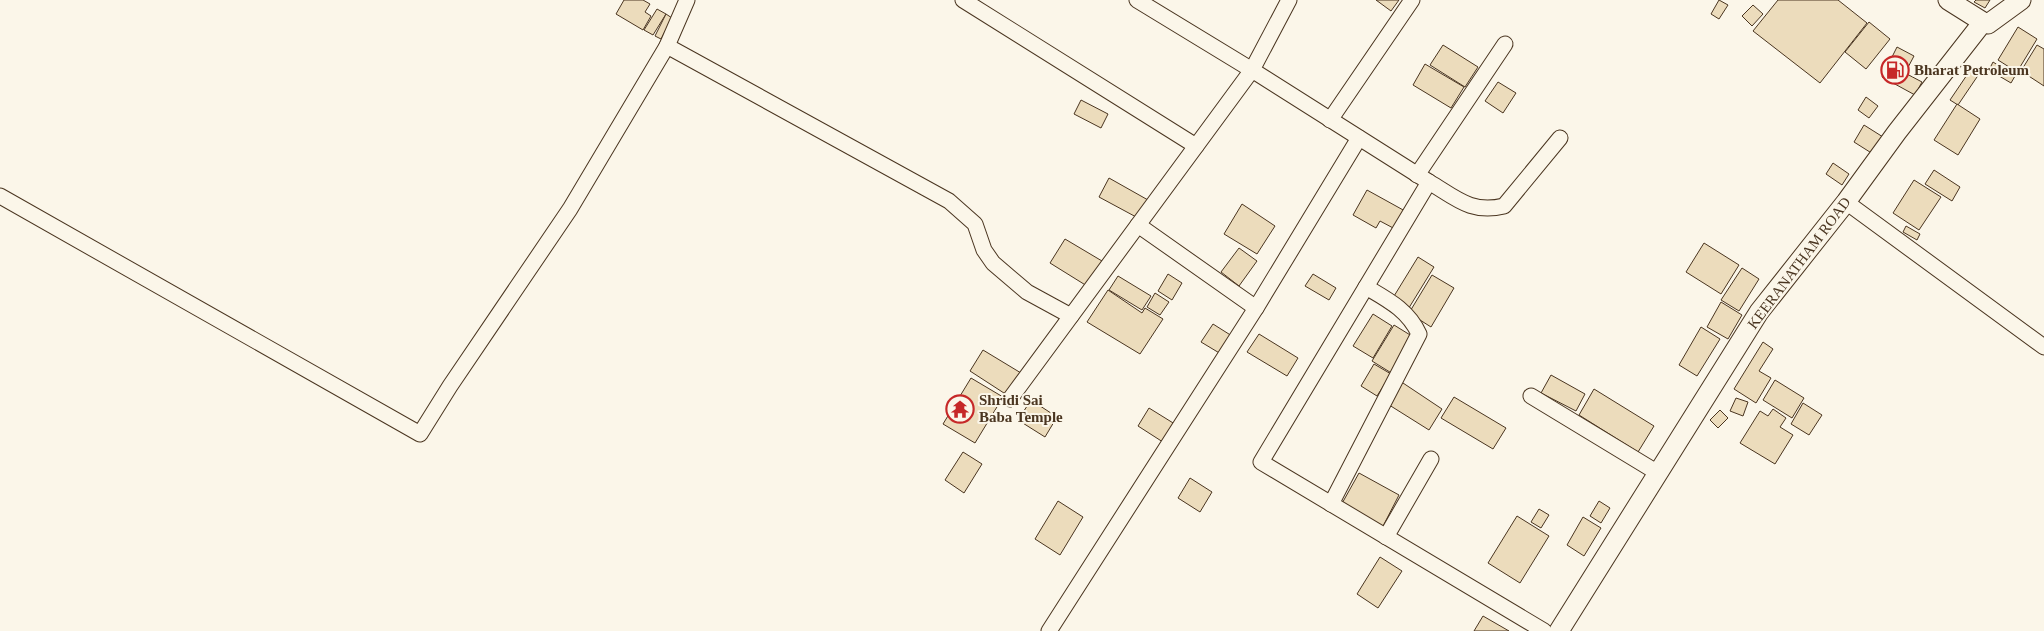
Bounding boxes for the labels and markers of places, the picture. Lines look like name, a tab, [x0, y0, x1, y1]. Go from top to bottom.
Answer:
fuel station icon: Bharat Petroleum	[1880, 55, 1910, 85]
place label: Bharat Petroleum	[1914, 62, 2030, 78]
place label: Shridi Sai Baba Temple	[979, 392, 1063, 425]
temple icon: Shridi Sai Baba Temple	[945, 394, 975, 424]

